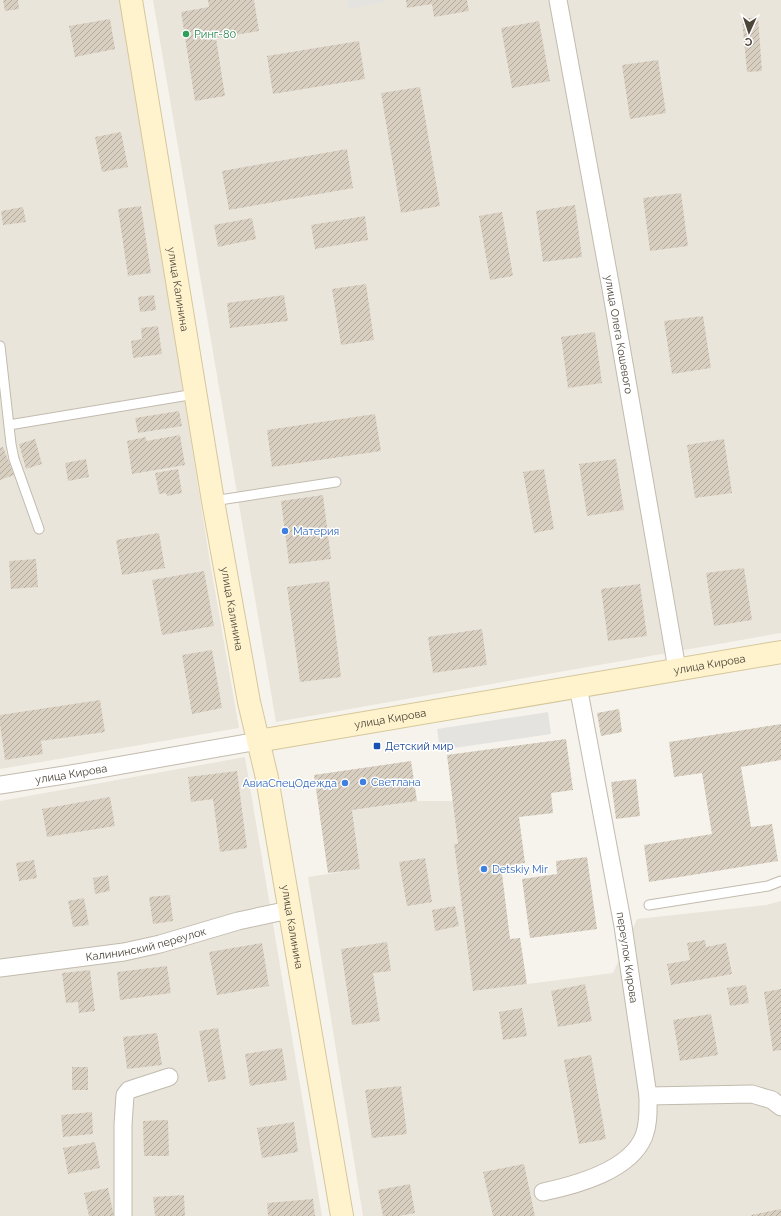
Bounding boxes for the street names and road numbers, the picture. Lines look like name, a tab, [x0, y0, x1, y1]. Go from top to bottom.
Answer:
street label: улица Калинина	[165, 246, 192, 332]
street label: улица Олега Кошевого	[602, 274, 636, 395]
street label: улица Калинина	[218, 566, 246, 652]
street label: улица Кирова	[673, 652, 746, 677]
street label: улица Кирова	[353, 706, 427, 731]
street label: улица Кирова	[34, 761, 108, 786]
street label: улица Калинина	[279, 884, 306, 970]
street label: переулок Кирова	[614, 911, 641, 1004]
street label: Калининский переулок	[85, 924, 208, 963]

